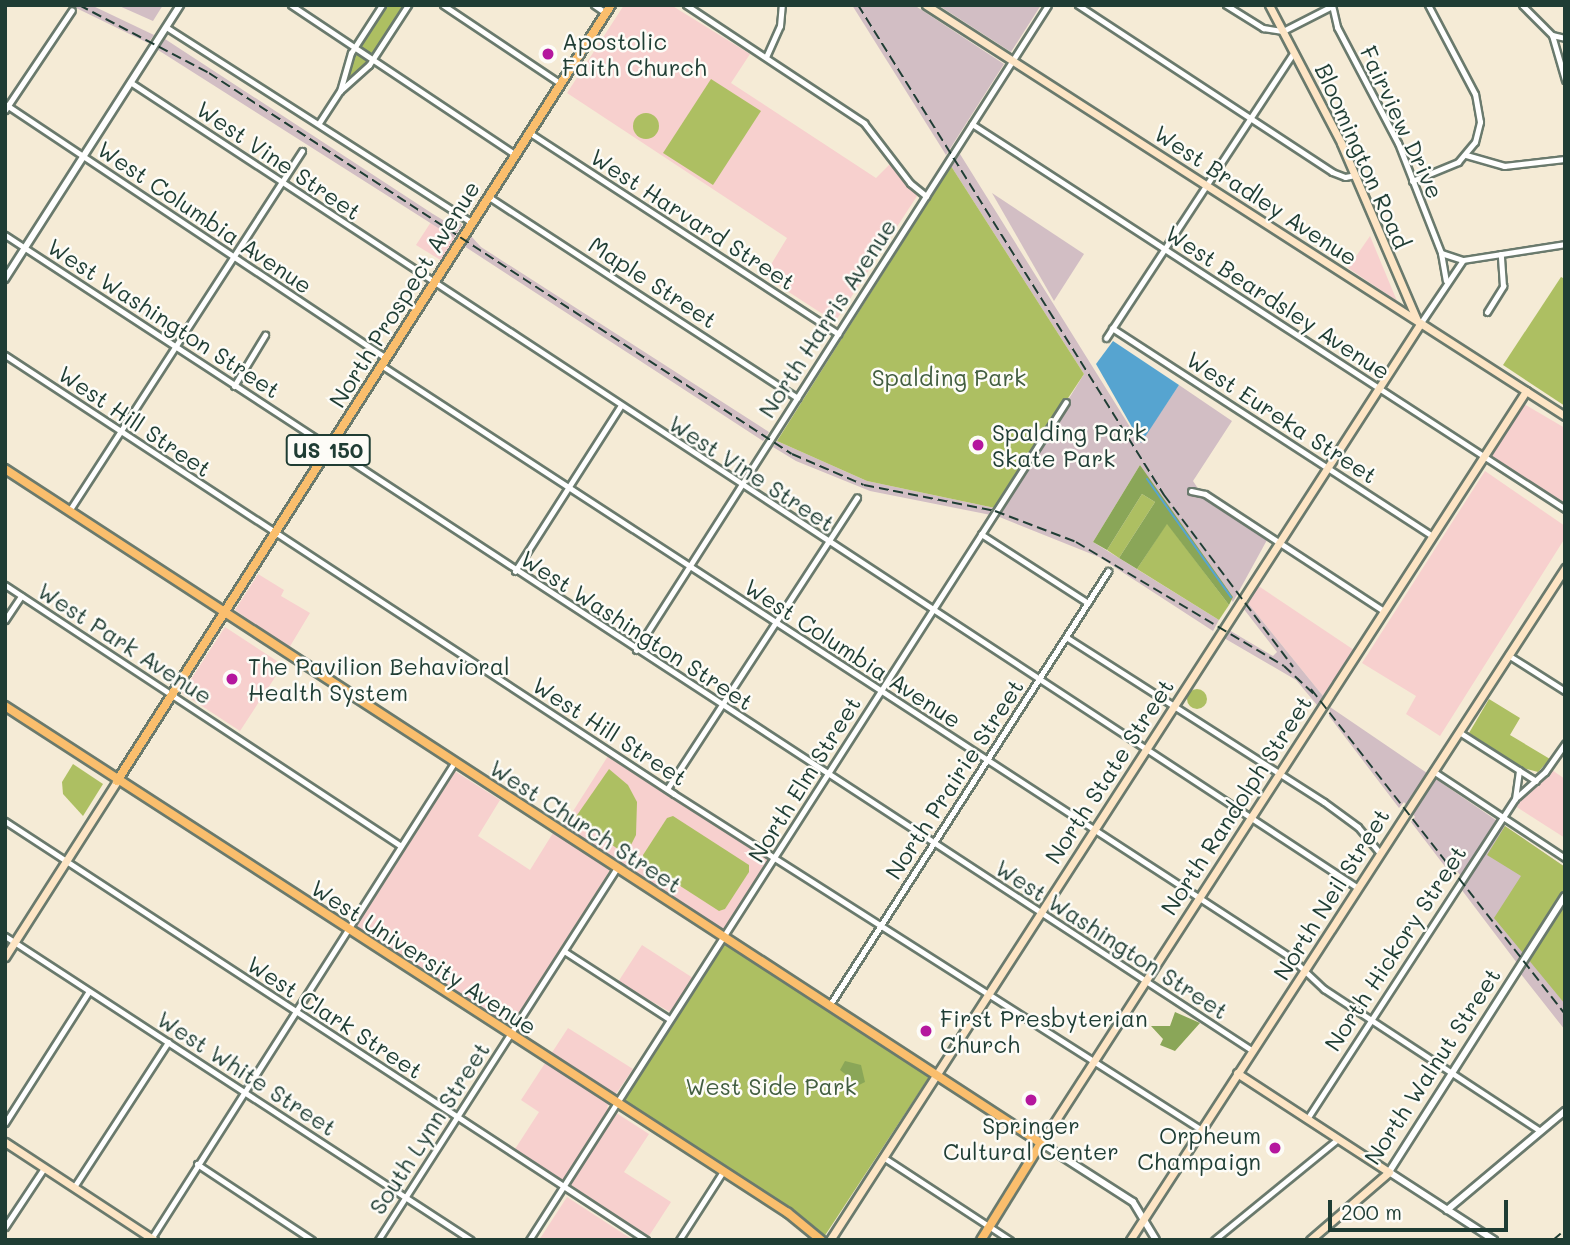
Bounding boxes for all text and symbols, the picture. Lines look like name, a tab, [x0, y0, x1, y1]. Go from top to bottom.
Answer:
place label: Apostolic Faith Church	[562, 27, 707, 81]
street label: Fairview Drive	[1355, 41, 1449, 203]
marker: Apostolic Faith Church	[540, 46, 556, 62]
street label: Bloomington Road	[1310, 59, 1416, 253]
street label: West Vine Street	[192, 95, 366, 225]
street label: West Bradley Avenue	[1149, 119, 1363, 271]
street label: West Columbia Avenue	[92, 135, 318, 299]
street label: West Harvard Street	[585, 142, 801, 296]
street label: North Prospect Avenue	[323, 176, 485, 412]
street label: North Harris Avenue	[752, 213, 902, 423]
street label: West Beardsley Avenue	[1161, 219, 1395, 385]
street label: Maple Street	[584, 230, 722, 334]
street label: West Washington Street	[42, 232, 286, 404]
street label: West Eureka Street	[1181, 345, 1383, 489]
street label: West Hill Street	[53, 360, 217, 482]
park label: Spalding Park	[872, 363, 1026, 391]
street label: West Vine Street	[664, 409, 840, 537]
place label: Spalding Park Skate Park	[992, 418, 1146, 472]
road number: US 150	[284, 433, 372, 468]
marker: Spalding Park Skate Park	[970, 437, 986, 453]
street label: West Washington Street	[515, 544, 759, 716]
street label: West Columbia Avenue	[739, 573, 967, 733]
street label: West Park Avenue	[33, 576, 217, 710]
place label: The Pavilion Behavioral Health System	[248, 652, 510, 706]
marker: The Pavilion Behavioral Health System	[222, 669, 242, 689]
street label: West Hill Street	[528, 671, 692, 791]
street label: North State Street	[1039, 673, 1179, 869]
street label: North Prairie Street	[879, 674, 1029, 884]
street label: North Randolph Street	[1155, 690, 1317, 920]
street label: North Elm Street	[742, 691, 866, 867]
street label: West Church Street	[485, 754, 687, 898]
street label: North Neil Street	[1267, 803, 1395, 985]
street label: North Hickory Street	[1318, 840, 1472, 1056]
street label: West Washington Street	[990, 853, 1234, 1025]
street label: West University Avenue	[306, 874, 542, 1040]
street label: West Clark Street	[242, 950, 428, 1084]
street label: North Walnut Street	[1358, 962, 1506, 1170]
place label: First Presbyterian Church	[940, 1004, 1148, 1058]
street label: West White Street	[152, 1005, 342, 1141]
marker: First Presbyterian Church	[918, 1023, 934, 1039]
street label: South Lynn Street	[363, 1037, 495, 1219]
park label: West Side Park	[685, 1072, 857, 1100]
marker: Springer Cultural Center	[1023, 1092, 1039, 1108]
place label: Springer Cultural Center	[943, 1111, 1119, 1165]
place label: Orpheum Champaign	[1137, 1121, 1261, 1175]
marker: Orpheum Champaign	[1267, 1140, 1283, 1156]
scale bar	[1332, 1186, 1512, 1230]
text: 200 m	[1341, 1198, 1402, 1225]

